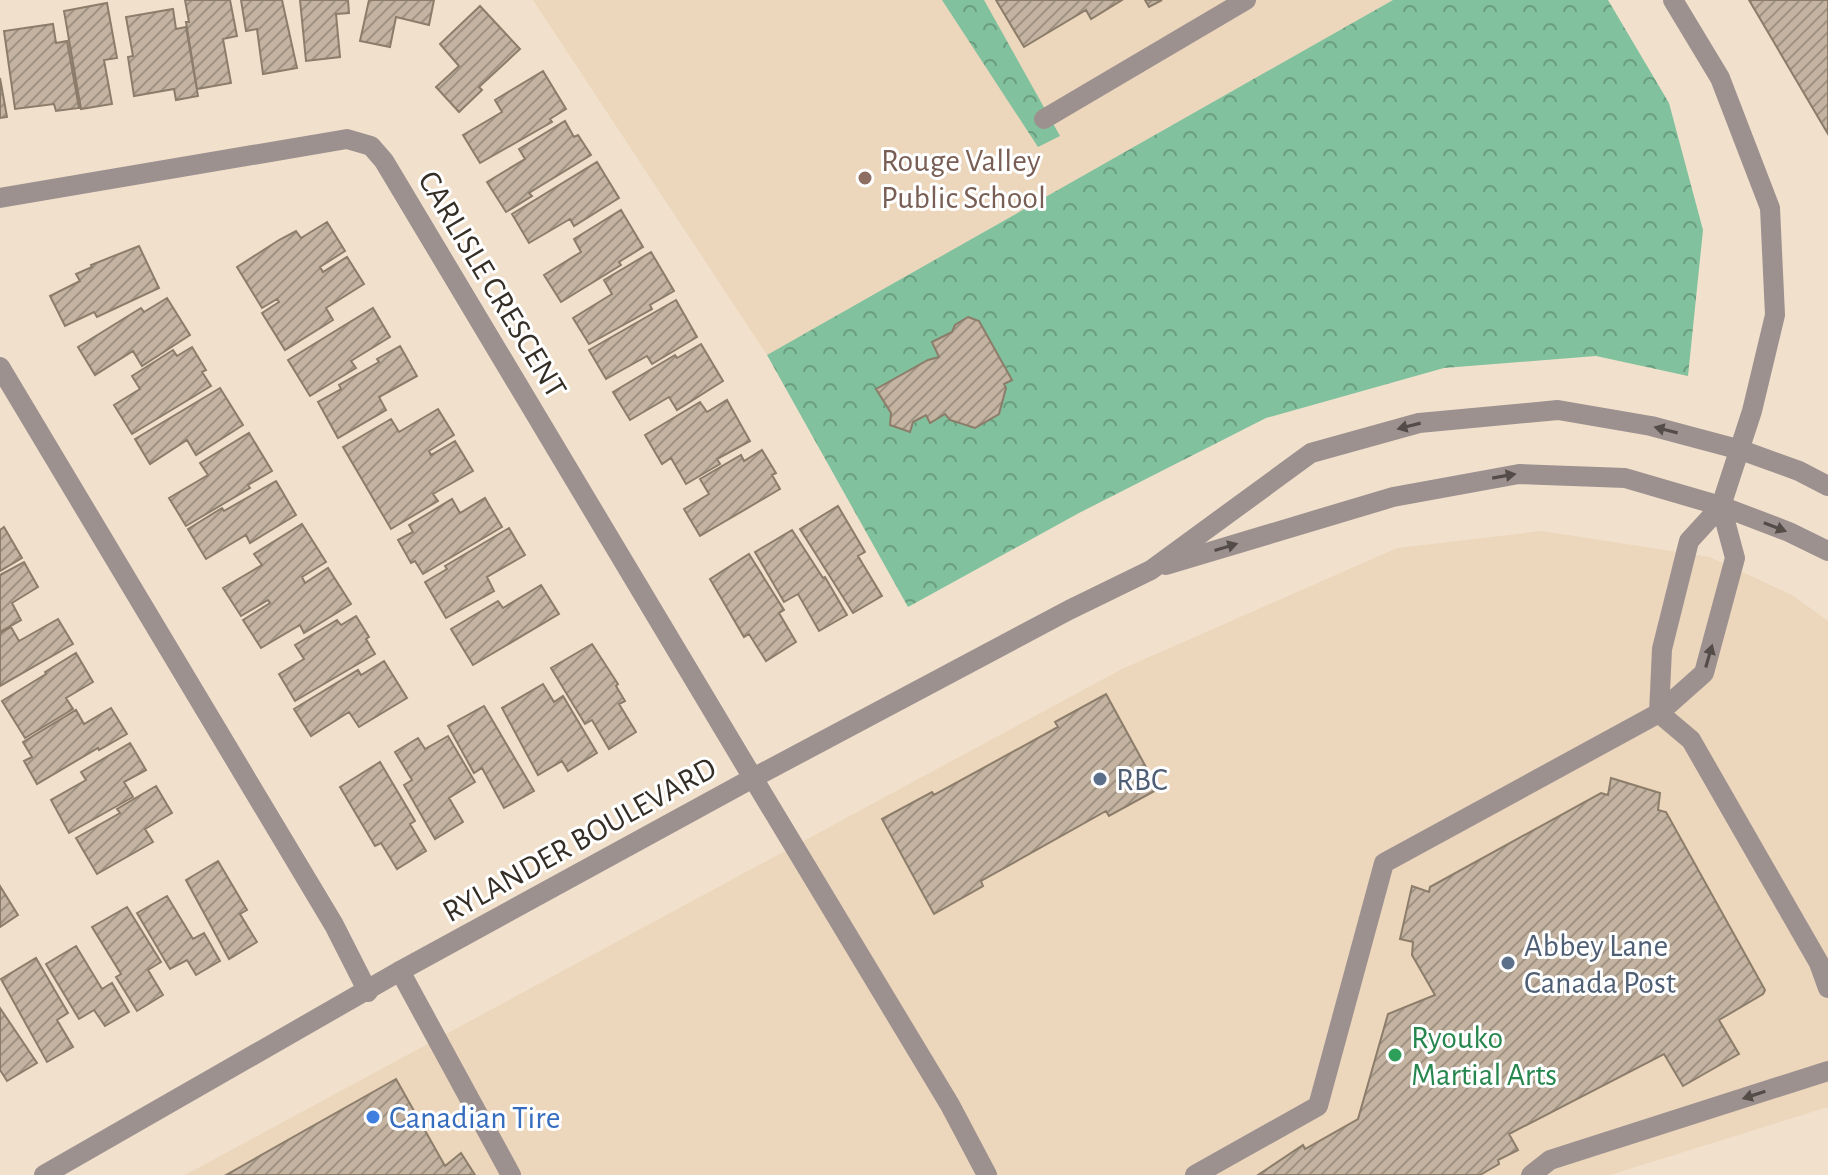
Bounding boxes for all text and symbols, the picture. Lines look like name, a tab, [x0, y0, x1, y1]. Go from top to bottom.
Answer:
place label: Rouge Valley Public School	[881, 145, 1046, 214]
street label: CARLISLE CRESCENT	[412, 166, 572, 404]
marker: Rouge Valley Public School	[856, 169, 874, 187]
one-way arrow	[1396, 420, 1421, 433]
one-way arrow	[1653, 423, 1678, 435]
one-way arrow	[1492, 470, 1517, 482]
one-way arrow	[1763, 521, 1787, 534]
one-way arrow	[1214, 540, 1238, 553]
one-way arrow	[1703, 643, 1716, 667]
street label: RYLANDER BOULEVARD	[437, 751, 722, 928]
place label: RBC	[1116, 764, 1168, 796]
marker: RBC	[1091, 770, 1109, 788]
place label: Abbey Lane Canada Post	[1524, 930, 1676, 999]
marker: Abbey Lane Canada Post	[1499, 954, 1517, 972]
place label: Ryouko Martial Arts	[1411, 1022, 1557, 1091]
marker: Ryouko Martial Arts	[1386, 1046, 1404, 1064]
one-way arrow	[1741, 1089, 1765, 1101]
place label: Canadian Tire	[389, 1102, 560, 1134]
marker: Canadian Tire	[364, 1108, 382, 1126]

